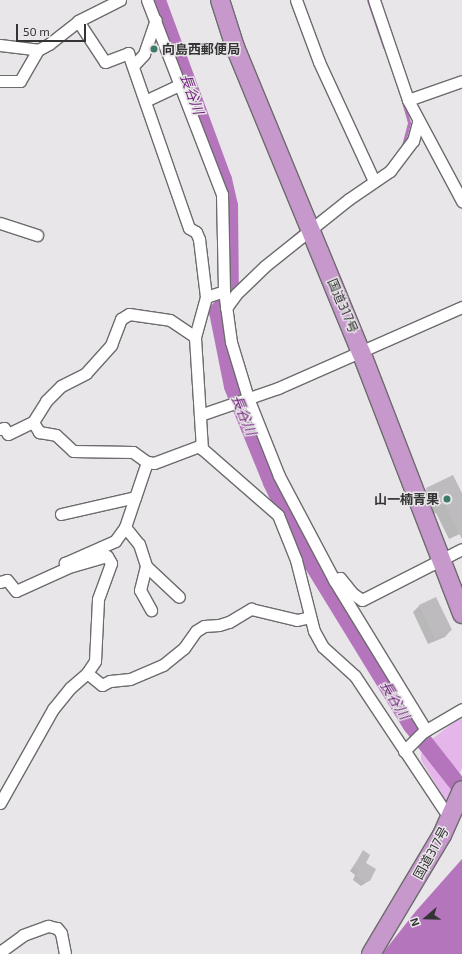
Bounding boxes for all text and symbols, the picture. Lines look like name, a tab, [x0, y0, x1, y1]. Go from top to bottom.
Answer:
scale bar	[18, 16, 88, 42]
text: 50 m	[23, 24, 50, 38]
place label: 向島西郵便局	[162, 41, 240, 57]
marker: 向島西郵便局	[149, 44, 159, 54]
water label: 長谷川	[177, 71, 207, 117]
street label: 国道317号	[324, 276, 362, 336]
water label: 長谷川	[228, 392, 260, 438]
place label: 山一楠青果	[374, 491, 439, 507]
marker: 山一楠青果	[442, 494, 452, 504]
water label: 長谷川	[377, 678, 413, 722]
street label: 国道317号	[410, 824, 452, 882]
north arrow	[406, 898, 446, 938]
text: N	[407, 916, 422, 928]

